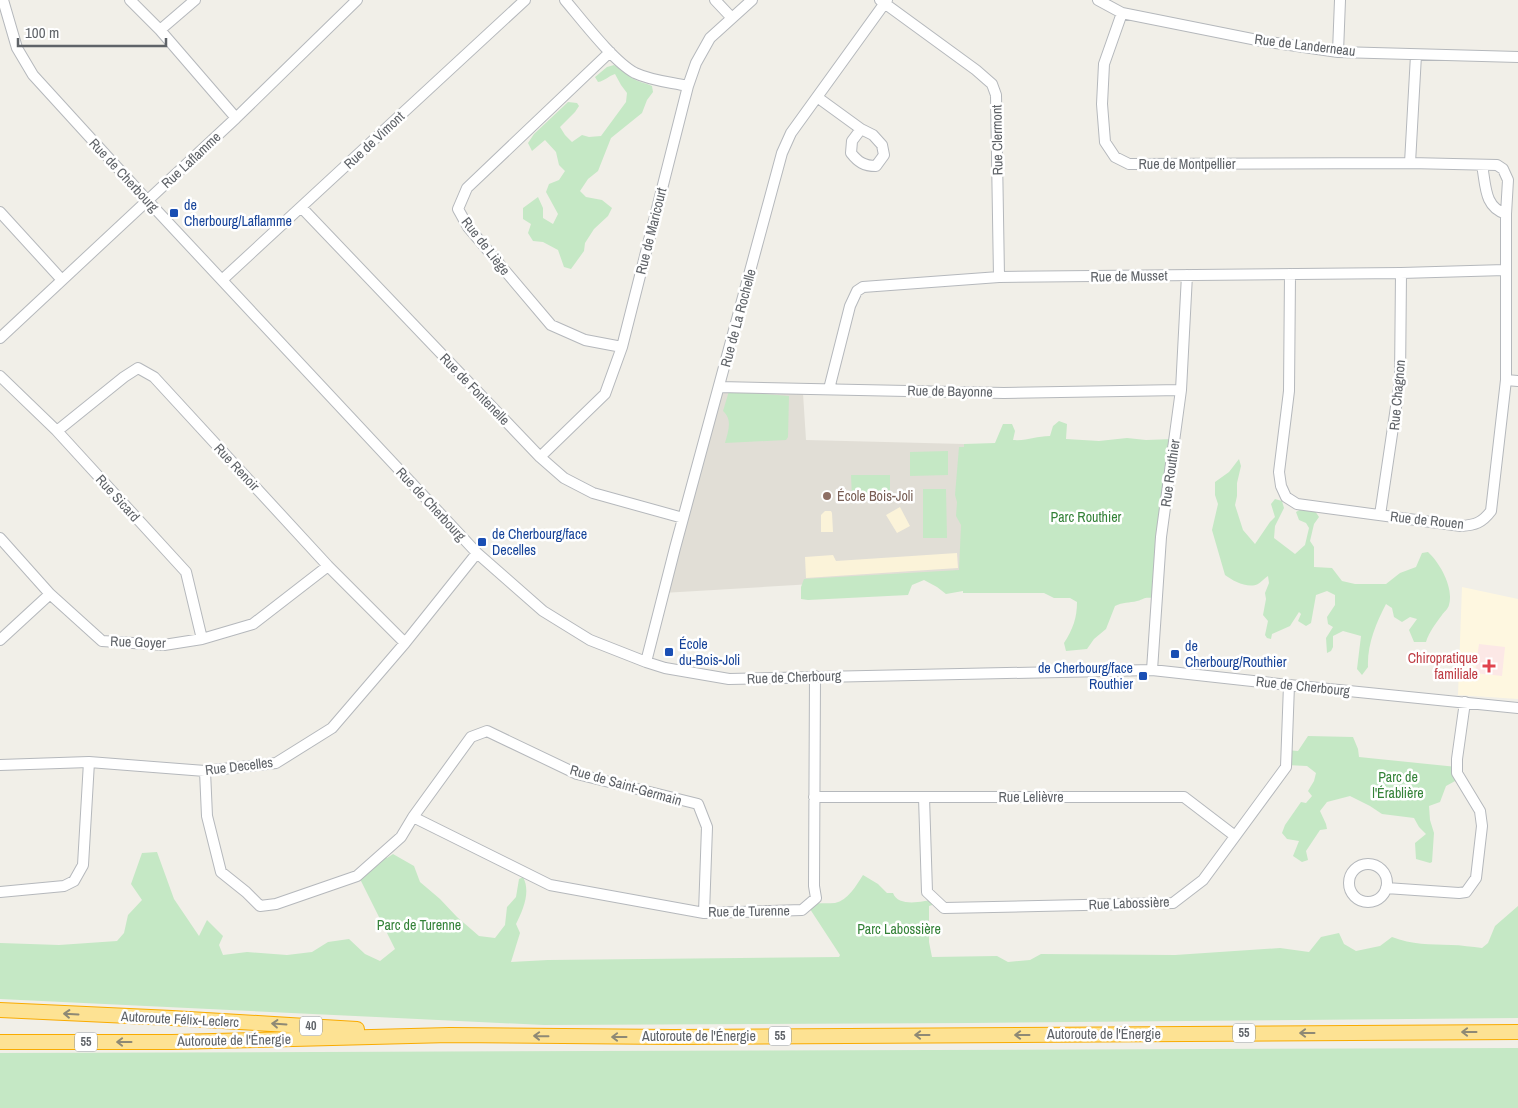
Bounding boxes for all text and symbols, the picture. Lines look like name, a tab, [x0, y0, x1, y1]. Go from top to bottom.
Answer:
scale bar	[18, 15, 165, 47]
text: 100 m	[25, 22, 59, 43]
street label: Rue de Landerneau	[1254, 30, 1356, 60]
street label: Rue Clermont	[987, 104, 1007, 176]
street label: Rue de Vimont	[340, 107, 408, 173]
street label: Rue Laflamme	[158, 128, 224, 192]
street label: Rue de Cherbourg	[85, 134, 163, 216]
street label: Rue de Montpellier	[1139, 155, 1236, 173]
street label: Rue de Maricourt	[632, 186, 670, 276]
place label: de Cherbourg/Laflamme	[184, 196, 292, 230]
marker: de Cherbourg/Laflamme	[168, 207, 180, 219]
street label: Rue de Liège	[458, 213, 514, 279]
street label: Rue de Musset	[1090, 266, 1168, 286]
street label: Rue de La Rochelle	[716, 267, 760, 369]
street label: Rue de Fontenelle	[436, 349, 514, 429]
street label: Rue Chagnon	[1385, 359, 1409, 431]
street label: Rue de Bayonne	[907, 381, 993, 401]
street label: Rue Routhier	[1156, 438, 1184, 508]
street label: Rue Renoir	[210, 439, 264, 495]
street label: Rue de Cherbourg	[392, 463, 470, 545]
street label: Rue Sicard	[92, 471, 144, 525]
place label: École Bois-Joli	[837, 487, 914, 505]
marker: École Bois-Joli	[821, 490, 833, 502]
street label: Rue de Rouen	[1389, 507, 1465, 533]
park label: Parc Routhier	[1051, 508, 1122, 526]
place label: de Cherbourg/face Decelles	[492, 525, 587, 559]
marker: de Cherbourg/face Decelles	[476, 536, 488, 548]
street label: Rue Goyer	[110, 632, 166, 652]
place label: École du-Bois-Joli	[679, 635, 740, 669]
place label: de Cherbourg/Routhier	[1185, 637, 1287, 671]
marker: École du-Bois-Joli	[663, 646, 675, 658]
marker: de Cherbourg/Routhier	[1169, 648, 1181, 660]
place label: Chiropratique familiale	[1408, 649, 1478, 683]
place label: de Cherbourg/face Routhier	[1038, 659, 1133, 693]
marker: Chiropratique familiale	[1482, 659, 1496, 673]
street label: Rue de Cherbourg	[746, 666, 842, 688]
marker: de Cherbourg/face Routhier	[1137, 670, 1149, 682]
street label: Rue de Cherbourg	[1255, 672, 1352, 700]
street label: Rue Decelles	[204, 753, 274, 779]
street label: Rue de Saint-Germain	[568, 760, 684, 810]
park label: Parc de l'Érablière	[1372, 768, 1424, 802]
street label: Rue Lelièvre	[998, 788, 1064, 806]
street label: Rue Labossière	[1088, 893, 1170, 913]
street label: Rue de Turenne	[708, 901, 790, 921]
park label: Parc de Turenne	[377, 916, 461, 934]
park label: Parc Labossière	[857, 920, 941, 938]
street label: Autoroute Félix-Leclerc	[120, 1007, 240, 1031]
one-way arrow	[63, 1009, 79, 1018]
road number: 40	[300, 1016, 322, 1036]
one-way arrow	[271, 1020, 287, 1029]
road number: 55	[1233, 1024, 1255, 1042]
street label: Autoroute de l'Énergie	[1046, 1025, 1161, 1043]
road number: 55	[769, 1026, 791, 1046]
street label: Autoroute de l'Énergie	[641, 1027, 756, 1045]
one-way arrow	[1462, 1027, 1478, 1037]
one-way arrow	[1299, 1028, 1316, 1038]
street label: Autoroute de l'Énergie	[176, 1030, 291, 1050]
one-way arrow	[914, 1030, 930, 1040]
one-way arrow	[1014, 1030, 1030, 1040]
one-way arrow	[534, 1031, 550, 1041]
road number: 55	[75, 1032, 97, 1052]
one-way arrow	[611, 1032, 628, 1042]
one-way arrow	[116, 1037, 132, 1047]

